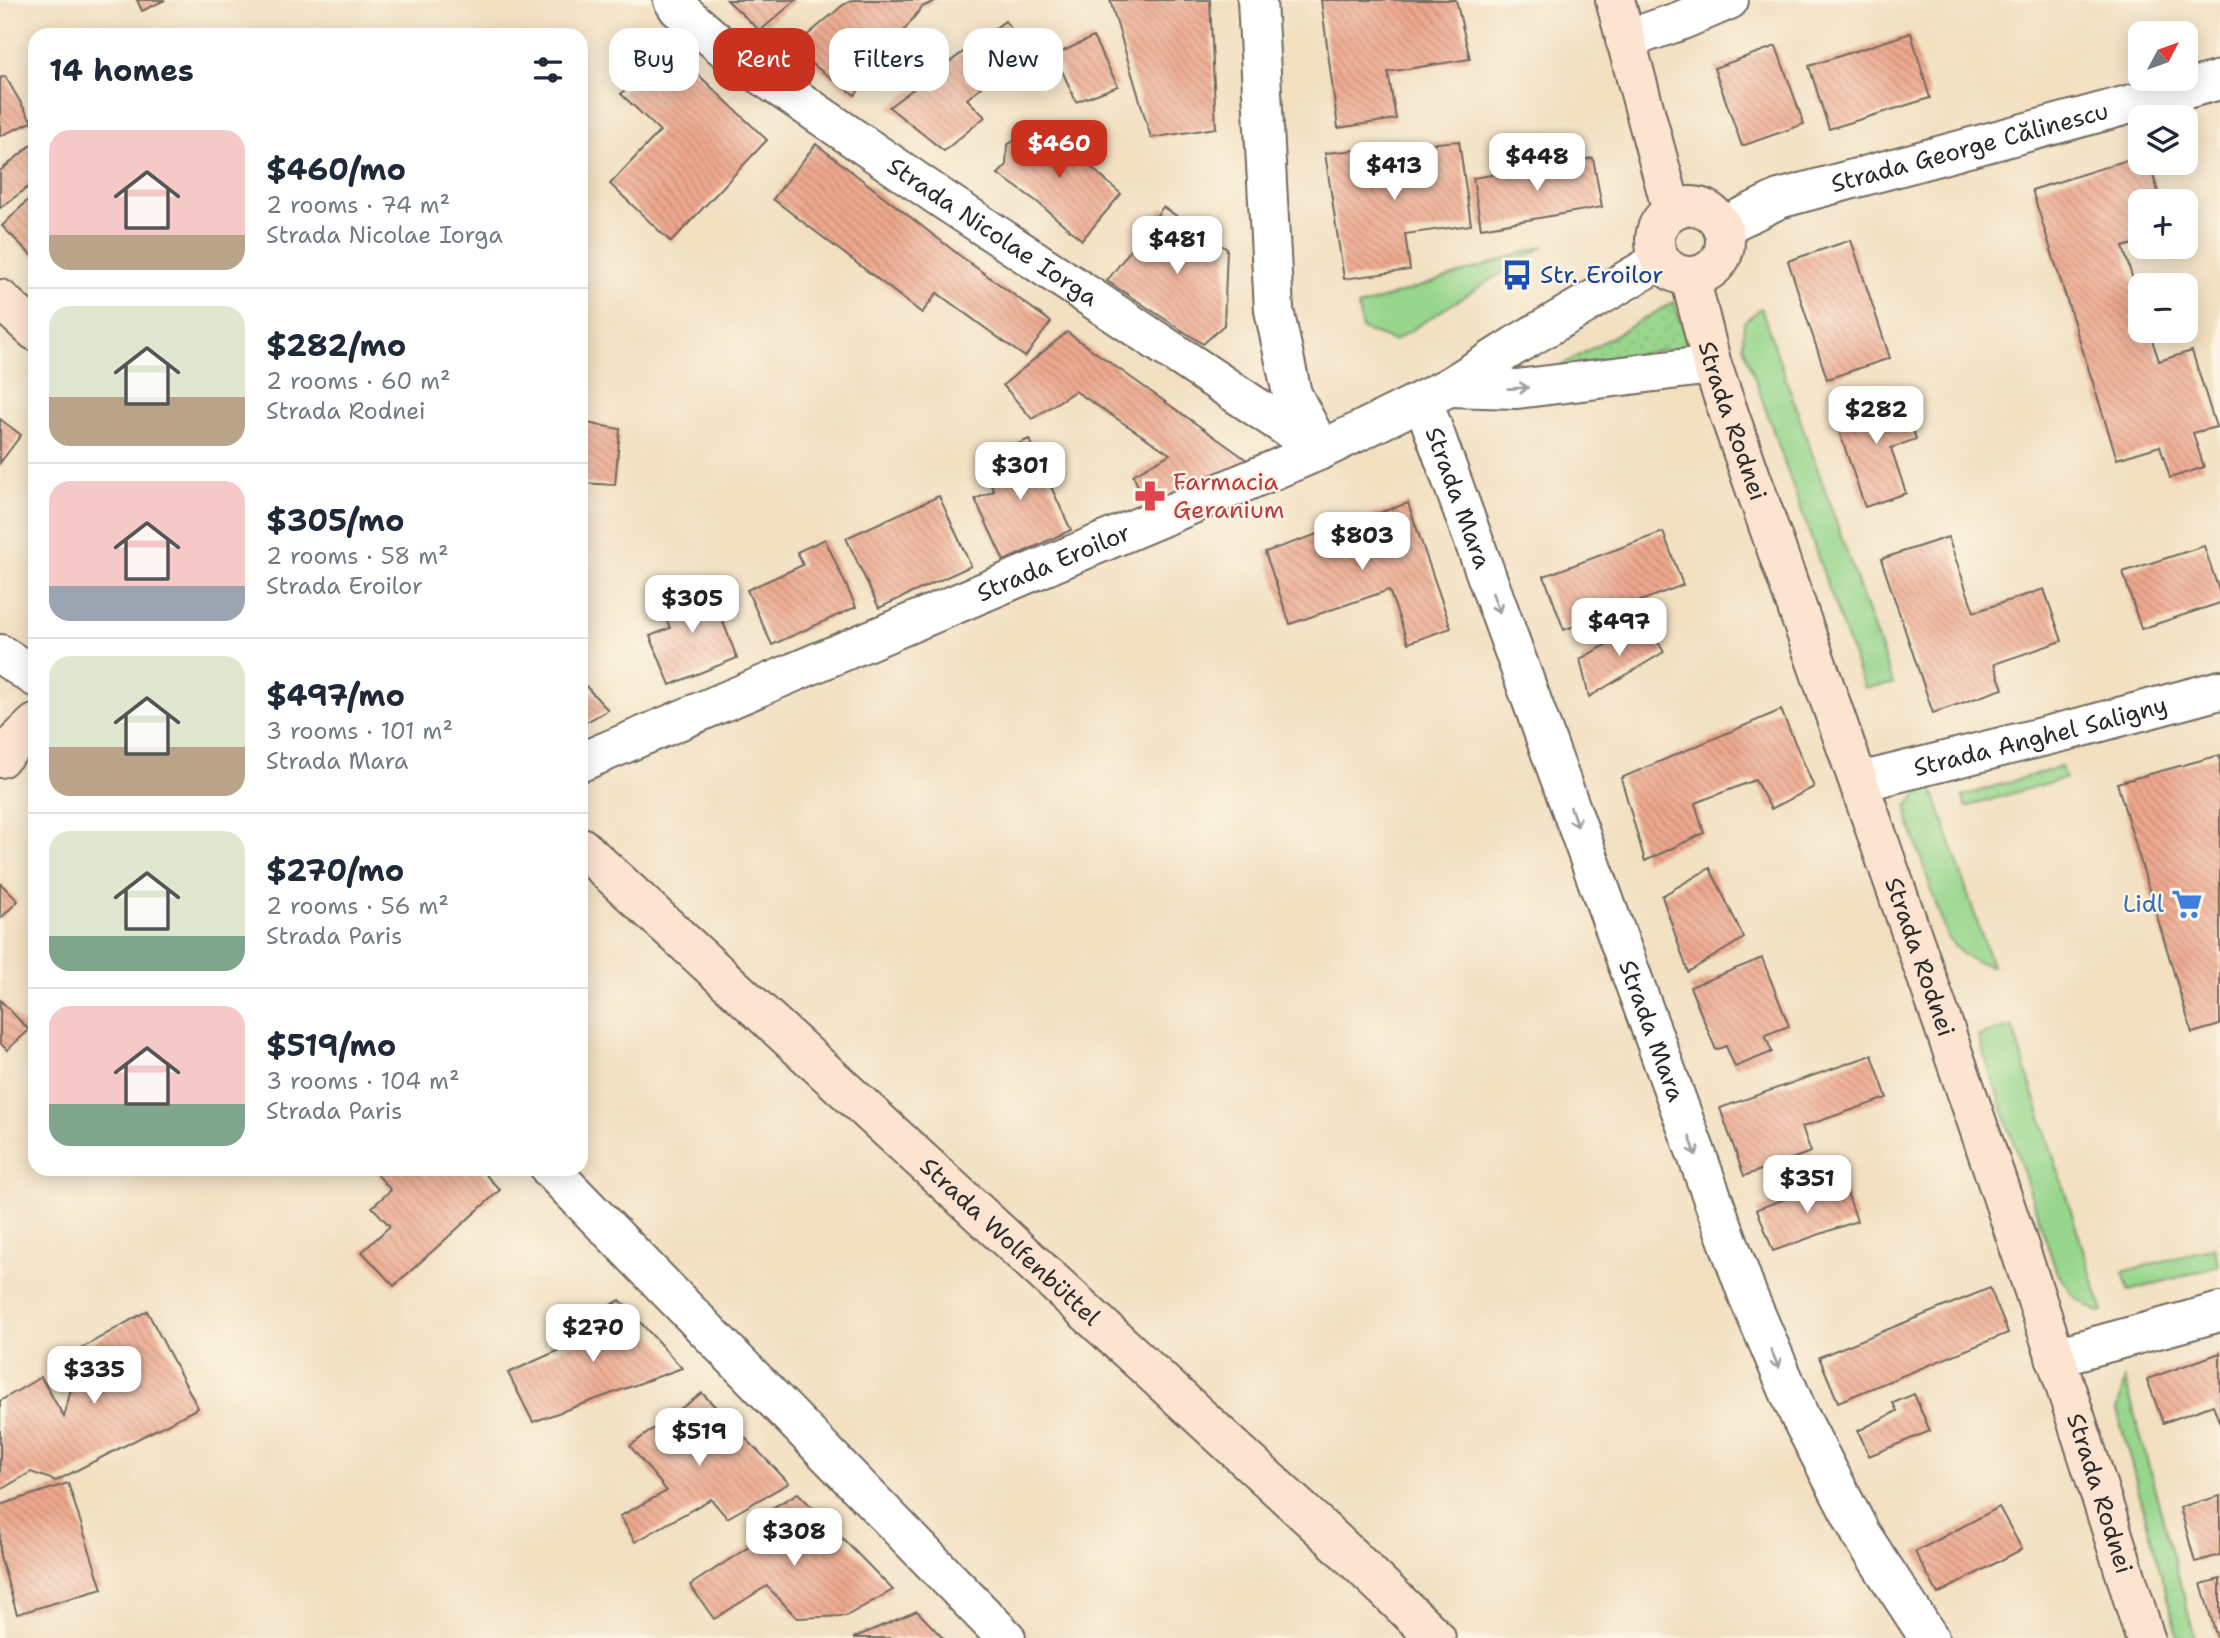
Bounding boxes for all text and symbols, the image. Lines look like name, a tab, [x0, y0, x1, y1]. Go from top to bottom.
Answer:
north arrow	[2128, 21, 2198, 91]
map controls	[2128, 21, 2198, 343]
chip: Buy	[609, 28, 699, 91]
chip: Rent	[713, 28, 815, 91]
chip: Filters	[829, 28, 949, 91]
chip: New	[963, 28, 1063, 91]
text: 14 homes	[49, 50, 194, 91]
icon: filters	[529, 51, 567, 89]
street label: Strada George Călinescu	[1827, 95, 2112, 200]
button: layers	[2128, 105, 2198, 175]
pin: $460	[1018, 120, 1100, 180]
text: $460	[1027, 128, 1091, 158]
pin: $448	[1496, 134, 1578, 193]
text: $448	[1505, 141, 1569, 171]
pin: $413	[1353, 142, 1435, 202]
text: $460/mo	[266, 149, 406, 190]
street label: Strada Nicolae Iorga	[881, 150, 1104, 314]
text: $413	[1366, 150, 1422, 180]
icon: home	[105, 158, 189, 242]
button: +	[2128, 189, 2198, 259]
text: 2 rooms · 74 m²	[266, 190, 450, 220]
pin: $481	[1136, 216, 1218, 276]
text: Strada Nicolae Iorga	[266, 220, 503, 250]
text: $481	[1148, 224, 1206, 254]
bus stop icon: Str. Eroilor	[1500, 258, 1534, 292]
place label: Str. Eroilor	[1540, 259, 1664, 291]
button: −	[2128, 273, 2198, 343]
text: $282/mo	[266, 325, 406, 366]
icon: home	[105, 334, 189, 418]
street label: Strada Rodnei	[1691, 338, 1774, 505]
text: 2 rooms · 60 m²	[266, 366, 451, 396]
one-way arrow	[1506, 381, 1529, 394]
pin: $282	[1835, 386, 1917, 446]
text: $282	[1844, 394, 1908, 424]
text: Strada Rodnei	[266, 396, 426, 426]
street label: Strada Mara	[1418, 423, 1499, 573]
pin: $301	[979, 442, 1061, 502]
text: $301	[991, 450, 1049, 480]
place label: Farmacia Geranium	[1173, 466, 1284, 526]
pharmacy icon: Farmacia Geranium	[1133, 479, 1167, 513]
text: $305/mo	[266, 500, 404, 541]
icon: home	[105, 509, 189, 593]
pin: $803	[1321, 512, 1403, 572]
street label: Strada Eroilor	[972, 516, 1135, 609]
text: $803	[1330, 520, 1394, 550]
text: 2 rooms · 58 m²	[266, 541, 449, 571]
text: Strada Eroilor	[266, 571, 423, 601]
pin: $305	[651, 576, 733, 635]
text: $305	[661, 583, 723, 613]
one-way arrow	[1491, 592, 1503, 614]
pin: $497	[1578, 598, 1660, 658]
text: $497	[1588, 606, 1650, 636]
text: $497/mo	[266, 675, 405, 716]
icon: home	[105, 684, 189, 768]
street label: Strada Anghel Saligny	[1910, 689, 2171, 784]
text: 3 rooms · 101 m²	[266, 716, 453, 746]
text: Strada Mara	[266, 746, 408, 776]
one-way arrow	[1569, 806, 1581, 828]
text: $270/mo	[266, 850, 404, 891]
icon: home	[105, 859, 189, 943]
street label: Strada Rodnei	[1877, 873, 1962, 1041]
supermarket icon: Lidl	[2170, 887, 2204, 921]
place label: Lidl	[2123, 888, 2165, 920]
text: 2 rooms · 56 m²	[266, 891, 449, 921]
text: Strada Paris	[266, 921, 402, 951]
street label: Strada Mara	[1611, 956, 1692, 1106]
text: $519/mo	[266, 1025, 396, 1066]
icon: home	[105, 1034, 189, 1118]
text: 3 rooms · 104 m²	[266, 1066, 459, 1096]
text: Strada Paris	[266, 1096, 402, 1126]
one-way arrow	[1688, 1135, 1701, 1157]
street label: Strada Wolfenbüttel	[913, 1151, 1108, 1333]
pin: $351	[1766, 1156, 1848, 1215]
text: $351	[1779, 1163, 1835, 1193]
pin: $270	[552, 1304, 634, 1364]
text: $270	[562, 1312, 624, 1342]
pin: $335	[53, 1346, 135, 1406]
one-way arrow	[1769, 1347, 1782, 1369]
text: $335	[63, 1354, 125, 1384]
pin: $519	[658, 1408, 740, 1468]
street label: Strada Rodnei	[2059, 1409, 2140, 1578]
text: $519	[671, 1416, 727, 1446]
pin: $308	[753, 1508, 835, 1568]
text: $308	[762, 1516, 826, 1546]

